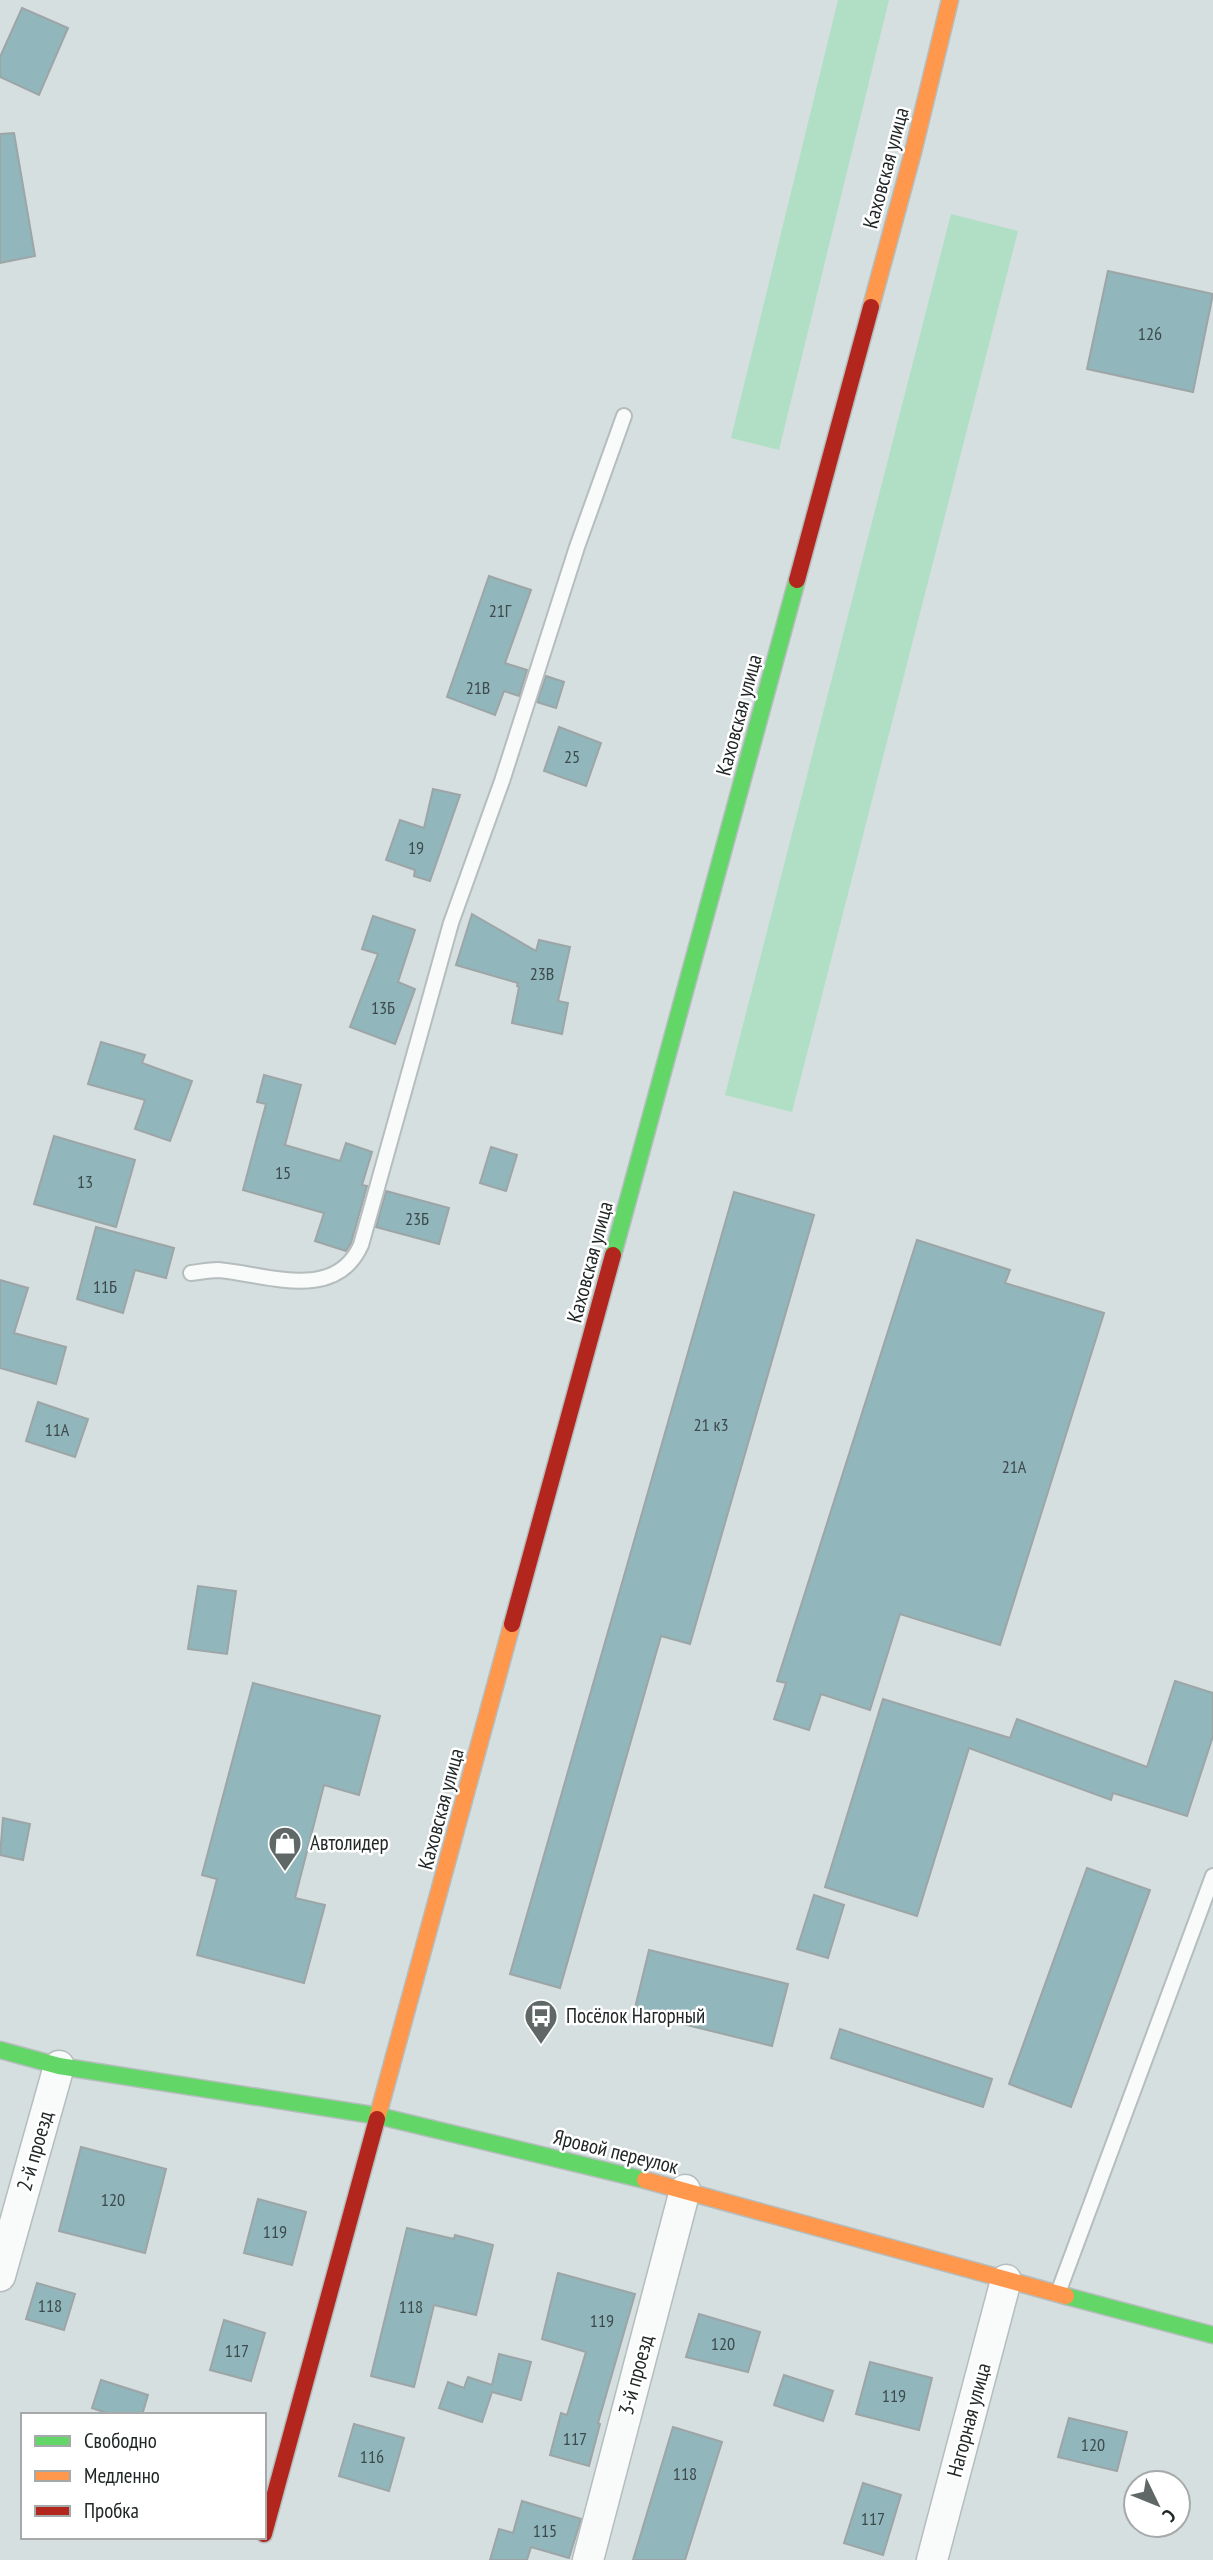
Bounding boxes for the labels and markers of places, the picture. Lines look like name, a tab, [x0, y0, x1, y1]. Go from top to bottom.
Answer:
shop icon: Автолидер	[266, 1824, 304, 1873]
place label: Автолидер	[310, 1829, 389, 1856]
bus stop icon: Посёлок Нагорный	[522, 1997, 560, 2046]
place label: Посёлок Нагорный	[566, 2002, 705, 2029]

